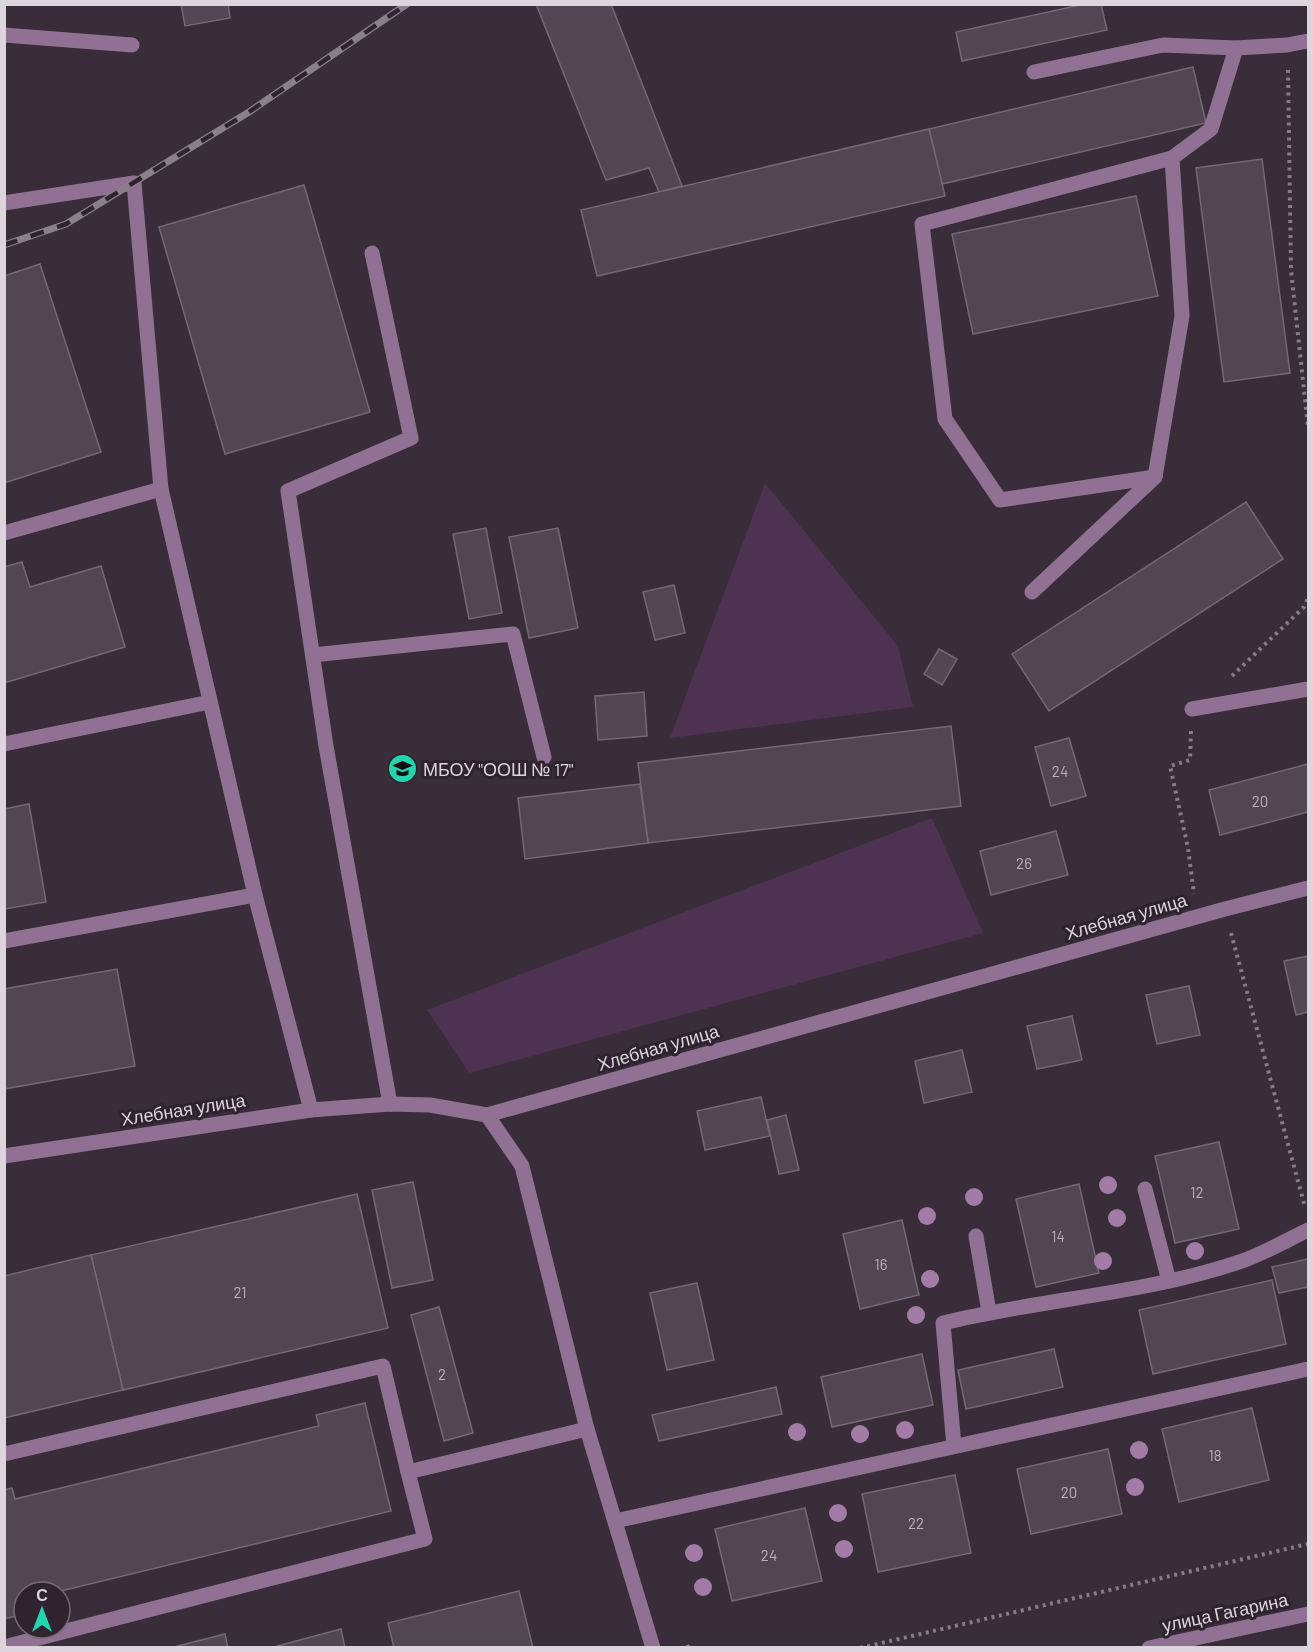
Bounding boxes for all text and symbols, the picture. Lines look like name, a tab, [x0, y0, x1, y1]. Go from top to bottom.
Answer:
school or university icon: МБОУ "ООШ № 17"	[386, 753, 418, 785]
place label: МБОУ "ООШ № 17"	[423, 758, 574, 780]
house number: 24	[1052, 762, 1068, 780]
house number: 20	[1252, 792, 1268, 810]
house number: 26	[1016, 854, 1032, 872]
street label: Хлебная улица	[1063, 888, 1190, 944]
street label: Хлебная улица	[595, 1019, 722, 1075]
street label: Хлебная улица	[119, 1088, 248, 1130]
house number: 12	[1190, 1183, 1204, 1201]
house number: 14	[1051, 1227, 1065, 1245]
house number: 16	[875, 1255, 887, 1273]
house number: 21	[233, 1283, 247, 1301]
house number: 2	[438, 1365, 446, 1383]
house number: 18	[1208, 1446, 1222, 1464]
house number: 20	[1061, 1483, 1077, 1501]
house number: 22	[908, 1514, 924, 1532]
house number: 24	[761, 1546, 777, 1564]
north arrow	[12, 1580, 72, 1640]
text: С	[36, 1585, 48, 1604]
street label: улица Гагарина	[1160, 1588, 1291, 1636]

